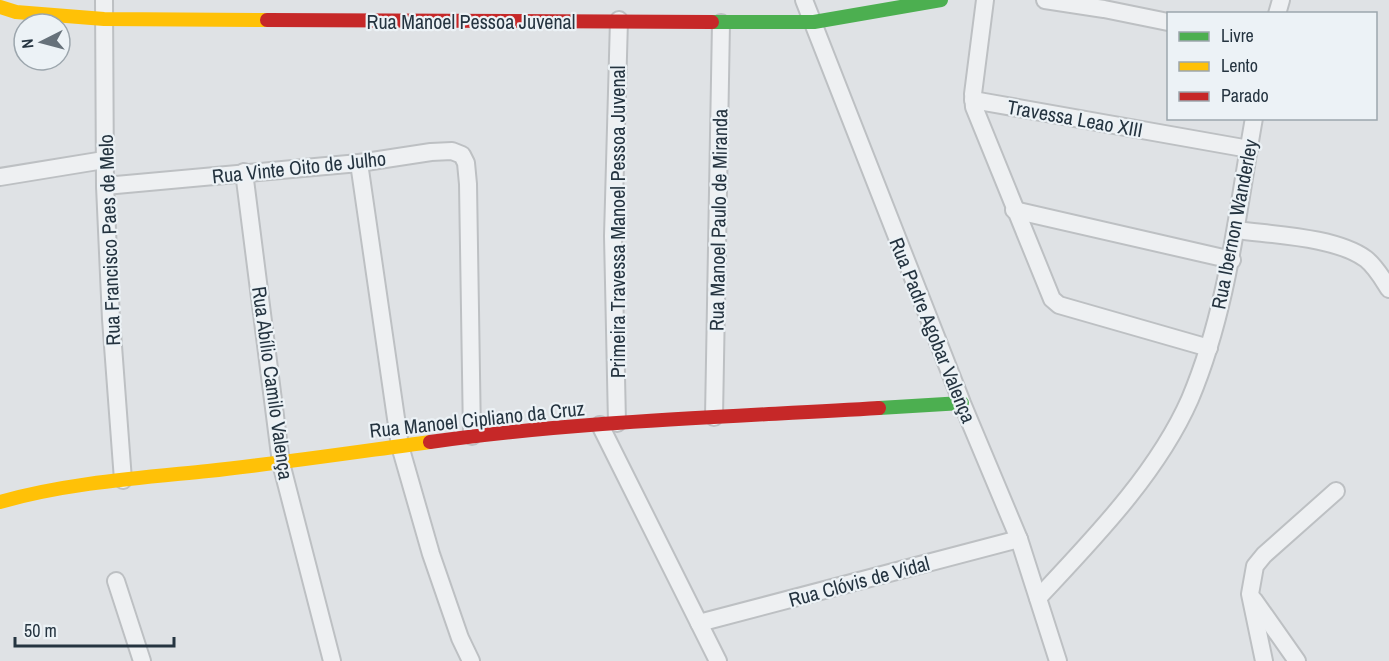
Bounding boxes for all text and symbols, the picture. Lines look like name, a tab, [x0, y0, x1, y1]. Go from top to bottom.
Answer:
street label: Rua Manoel Pessoa Juvenal	[367, 8, 575, 35]
north arrow	[12, 12, 72, 72]
legend	[1167, 12, 1377, 120]
text: Livre	[1221, 23, 1254, 48]
text: N	[16, 38, 39, 49]
text: Lento	[1221, 53, 1258, 78]
street label: Primeira Travessa Manoel Pessoa Juvenal	[604, 66, 631, 378]
text: Parado	[1221, 83, 1269, 108]
street label: Travessa Leao XIII	[1005, 93, 1145, 143]
street label: Rua Manoel Paulo de Miranda	[703, 109, 733, 331]
street label: Rua Francisco Paes de Melo	[92, 134, 126, 346]
street label: Rua Ibernon Wanderley	[1204, 136, 1264, 311]
street label: Rua Vinte Oito de Julho	[211, 144, 387, 190]
street label: Rua Padre Agobar Valença	[883, 233, 983, 427]
street label: Rua Abílio Camilo Valença	[246, 285, 300, 481]
street label: Rua Manoel Cipliano da Cruz	[368, 394, 586, 444]
street label: Rua Clóvis de Vidal	[786, 549, 932, 613]
scale bar	[15, 610, 174, 648]
text: 50 m	[24, 618, 57, 643]

